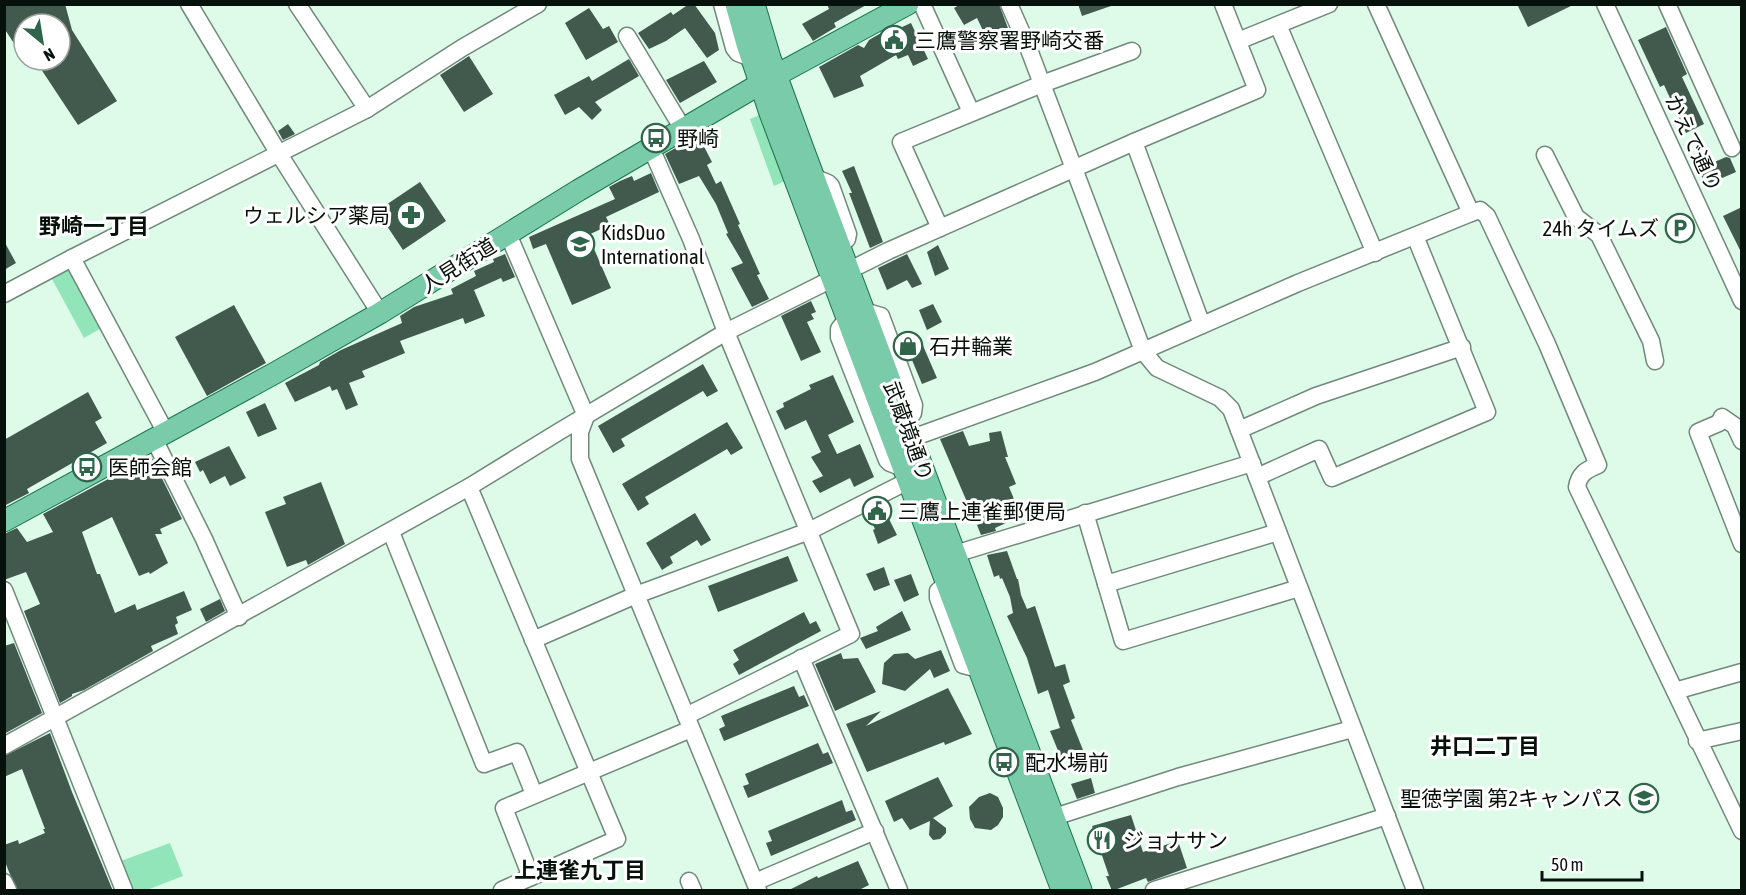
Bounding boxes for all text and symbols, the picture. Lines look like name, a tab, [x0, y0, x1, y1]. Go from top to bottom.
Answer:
north arrow	[12, 12, 72, 72]
public building icon: 三鷹警察署野崎交番	[878, 24, 910, 56]
place label: 三鷹警察署野崎交番	[915, 28, 1104, 52]
text: N	[41, 45, 58, 65]
street label: かえで通り	[1661, 91, 1727, 195]
bus stop icon: 野崎	[640, 122, 672, 154]
place label: 野崎	[677, 126, 719, 150]
pharmacy icon: ウェルシア薬局	[395, 199, 427, 231]
place label: ウェルシア薬局	[243, 203, 390, 227]
parking icon: 24h タイムズ	[1664, 212, 1696, 244]
district label: 野崎一丁目	[39, 213, 149, 239]
place label: 24h タイムズ	[1543, 216, 1659, 240]
place label: KidsDuo International	[601, 220, 705, 268]
school or university icon: KidsDuo International	[564, 228, 596, 260]
street label: 人見街道	[416, 233, 500, 297]
shop icon: 石井輪業	[892, 330, 924, 362]
place label: 石井輪業	[929, 334, 1013, 358]
street label: 武蔵境通り	[880, 378, 938, 484]
bus stop icon: 医師会館	[71, 451, 103, 483]
place label: 医師会館	[108, 455, 192, 479]
public building icon: 三鷹上連雀郵便局	[861, 495, 893, 527]
place label: 三鷹上連雀郵便局	[898, 499, 1066, 523]
district label: 井口二丁目	[1430, 733, 1540, 759]
bus stop icon: 配水場前	[988, 746, 1020, 778]
place label: 配水場前	[1025, 750, 1109, 774]
school or university icon: 聖徳学園 第2キャンパス	[1628, 782, 1660, 814]
place label: 聖徳学園 第2キャンパス	[1400, 786, 1623, 810]
restaurant icon: ジョナサン	[1086, 824, 1118, 856]
place label: ジョナサン	[1123, 828, 1228, 852]
scale bar	[1542, 844, 1642, 882]
text: 50 m	[1551, 854, 1583, 875]
district label: 上連雀九丁目	[514, 857, 646, 883]

